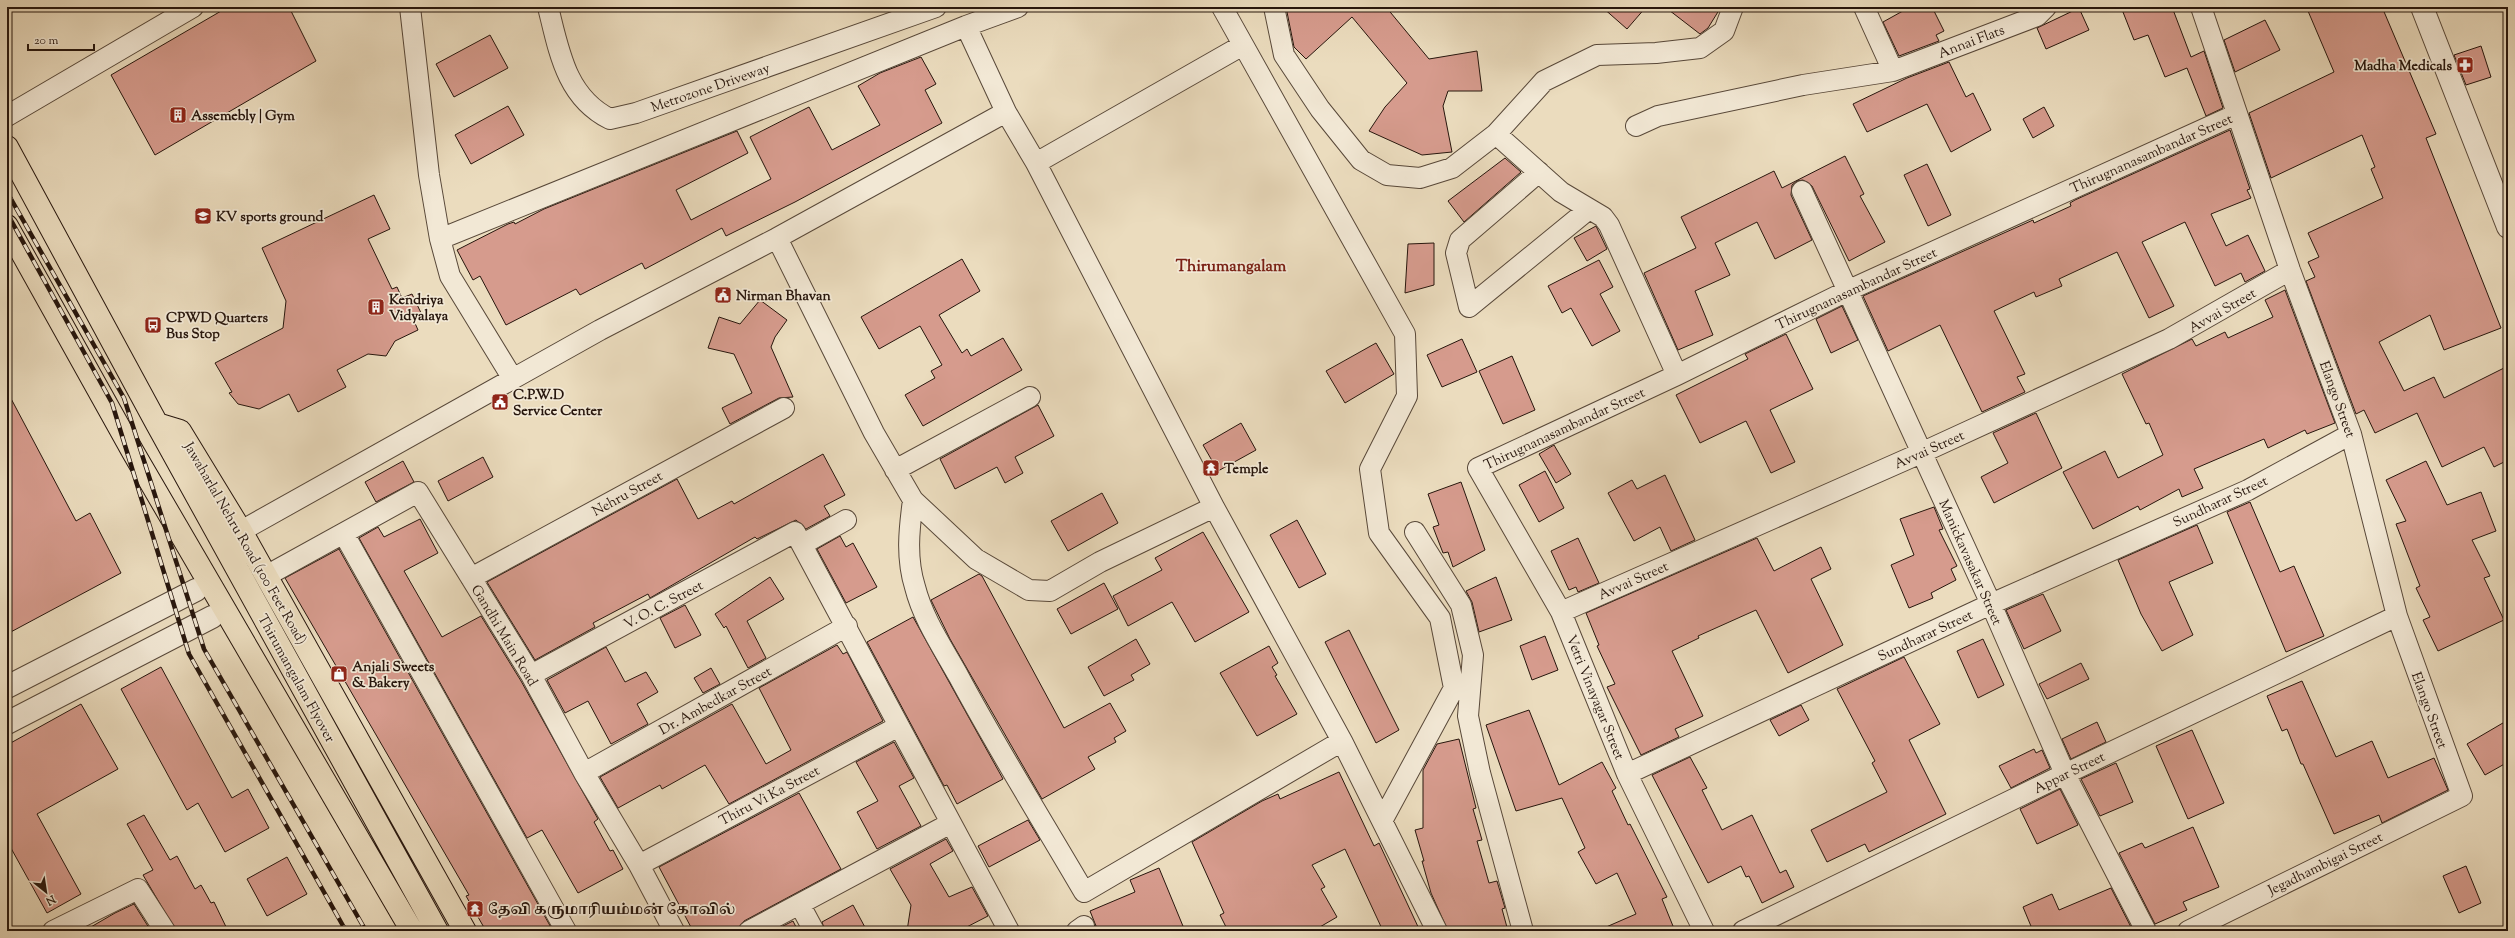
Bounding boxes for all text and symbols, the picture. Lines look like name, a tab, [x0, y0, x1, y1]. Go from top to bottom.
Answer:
street label: Annai Flats	[1936, 21, 2008, 65]
scale bar	[28, 26, 94, 52]
text: 20 m	[34, 32, 59, 50]
pharmacy icon: Madha Medicals	[2455, 55, 2475, 75]
place label: Madha Medicals	[2354, 57, 2452, 77]
street label: Metrozone Driveway	[648, 59, 773, 119]
building icon: Assemebly | Gym	[168, 105, 188, 125]
place label: Assemebly | Gym	[191, 107, 295, 127]
street label: Thirugnanasambandar Street	[2067, 110, 2236, 200]
school or university icon: KV sports ground	[193, 206, 213, 226]
place label: KV sports ground	[216, 208, 324, 228]
street label: Thirugnanasambandar Street	[1773, 244, 1941, 336]
district label: Thirumangalam	[1176, 256, 1287, 279]
street label: Avvai Street	[2186, 284, 2261, 339]
public building icon: Nirman Bhavan	[713, 285, 733, 305]
place label: Nirman Bhavan	[736, 287, 832, 307]
place label: Kendriya Vidyalaya	[389, 291, 449, 327]
building icon: Kendriya Vidyalaya	[366, 297, 386, 317]
place label: CPWD Quarters Bus Stop	[166, 309, 268, 345]
bus stop icon: CPWD Quarters Bus Stop	[143, 315, 163, 335]
street label: Elango Street	[2313, 358, 2359, 441]
street label: Thirugnanasambandar Street	[1481, 384, 1649, 476]
place label: C.P.W.D Service Center	[513, 386, 603, 422]
public building icon: C.P.W.D Service Center	[490, 392, 510, 412]
street label: Avvai Street	[1892, 426, 1968, 475]
street label: Jawaharlal Nehru Road (100 Feet Road)	[177, 438, 311, 649]
temple icon: Temple	[1201, 458, 1221, 478]
place label: Temple	[1224, 460, 1269, 480]
street label: Nehru Street	[589, 467, 667, 522]
street label: Sundharar Street	[2170, 472, 2272, 534]
street label: Manickavasakar Street	[1932, 497, 2006, 629]
street label: Avvai Street	[1596, 557, 1672, 606]
street label: V. O. C. Street	[621, 576, 707, 635]
street label: Gandhi Main Road	[465, 582, 542, 691]
street label: Sundharar Street	[1875, 606, 1977, 668]
street label: Thirumangalam Flyover	[252, 611, 339, 747]
street label: Vetri Vinayagar Street	[1560, 632, 1628, 763]
place label: Anjali Sweets & Bakery	[352, 658, 435, 694]
street label: Dr. Ambedkar Street	[656, 662, 776, 741]
shop icon: Anjali Sweets & Bakery	[329, 664, 349, 684]
street label: Elango Street	[2405, 669, 2451, 752]
street label: Appar Street	[2031, 748, 2109, 800]
street label: Thiru Vi Ka Street	[716, 762, 824, 832]
street label: Jegadhambigai Street	[2264, 828, 2387, 902]
north arrow	[26, 872, 66, 912]
text: N	[43, 890, 59, 909]
temple icon: தேவி கருமாரியம்மன் கோவில்	[465, 899, 485, 919]
place label: தேவி கருமாரியம்மன் கோவில்	[488, 901, 735, 921]

